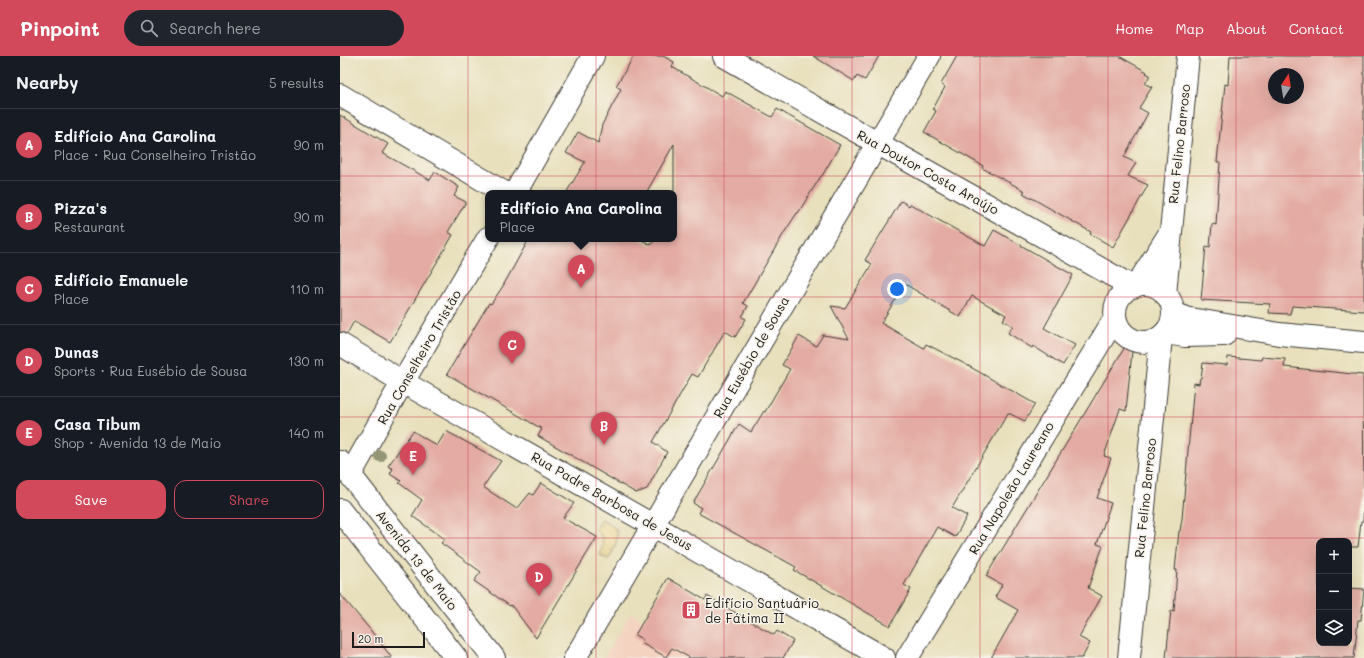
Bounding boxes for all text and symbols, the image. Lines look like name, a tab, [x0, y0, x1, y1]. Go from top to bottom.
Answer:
search box	[124, 10, 404, 46]
text: Pinpoint	[20, 16, 100, 41]
icon: search	[138, 17, 160, 39]
text: Search here	[170, 18, 261, 38]
text: Home	[1115, 19, 1153, 38]
text: Map	[1175, 19, 1204, 38]
text: About	[1226, 19, 1267, 38]
text: Contact	[1289, 19, 1344, 38]
north arrow	[1268, 68, 1304, 104]
text: Nearby	[16, 71, 78, 93]
text: 5 results	[269, 74, 324, 91]
street label: Rua Felino Barroso	[1164, 83, 1193, 205]
street label: Rua Doutor Costa Araújo	[854, 125, 1002, 218]
text: Edifício Ana Carolina	[54, 126, 216, 146]
text: A	[24, 136, 34, 153]
text: 90 m	[294, 136, 324, 153]
text: Place · Rua Conselheiro Tristão	[54, 146, 256, 163]
popup	[485, 190, 677, 242]
text: Pizza's	[54, 198, 107, 218]
text: Edifício Ana Carolina	[500, 198, 662, 218]
text: B	[25, 208, 33, 225]
text: 90 m	[294, 208, 324, 225]
text: Restaurant	[54, 218, 125, 235]
text: Place	[500, 218, 535, 235]
pin: A	[568, 255, 594, 288]
text: Edifício Emanuele	[54, 270, 188, 290]
your location	[887, 279, 907, 299]
text: C	[24, 280, 34, 297]
text: 110 m	[290, 280, 324, 297]
street label: Rua Conselheiro Tristão	[373, 286, 464, 427]
text: Place	[54, 290, 89, 307]
street label: Rua Eusébio de Sousa	[709, 293, 792, 421]
pin: C	[499, 331, 525, 364]
text: Dunas	[54, 342, 99, 362]
text: D	[24, 352, 34, 369]
text: 130 m	[288, 352, 324, 369]
text: Sports · Rua Eusébio de Sousa	[54, 362, 247, 379]
pin: B	[591, 412, 617, 445]
text: Casa Tibum	[54, 414, 141, 434]
street label: Rua Napoleão Laureano	[964, 418, 1057, 557]
text: E	[25, 424, 33, 441]
text: 140 m	[288, 424, 324, 441]
text: Shop · Avenida 13 de Maio	[54, 434, 221, 451]
street label: Rua Felino Barroso	[1130, 437, 1159, 559]
pin: E	[400, 442, 426, 475]
street label: Rua Padre Barbosa de Jesus	[529, 447, 696, 554]
button: Save	[16, 480, 166, 519]
button: Share	[174, 480, 324, 519]
street label: Avenida 13 de Maio	[373, 506, 462, 613]
map controls	[1316, 538, 1352, 646]
button: +	[1316, 538, 1352, 574]
pin: D	[526, 563, 552, 596]
button: −	[1316, 574, 1352, 610]
place label: Edifício Santuário de Fátima II	[705, 594, 819, 626]
building icon: Edifício Santuário de Fátima II	[680, 599, 702, 621]
button: layers	[1316, 610, 1352, 646]
scale bar	[352, 630, 425, 649]
text: 20 m	[358, 631, 383, 646]

